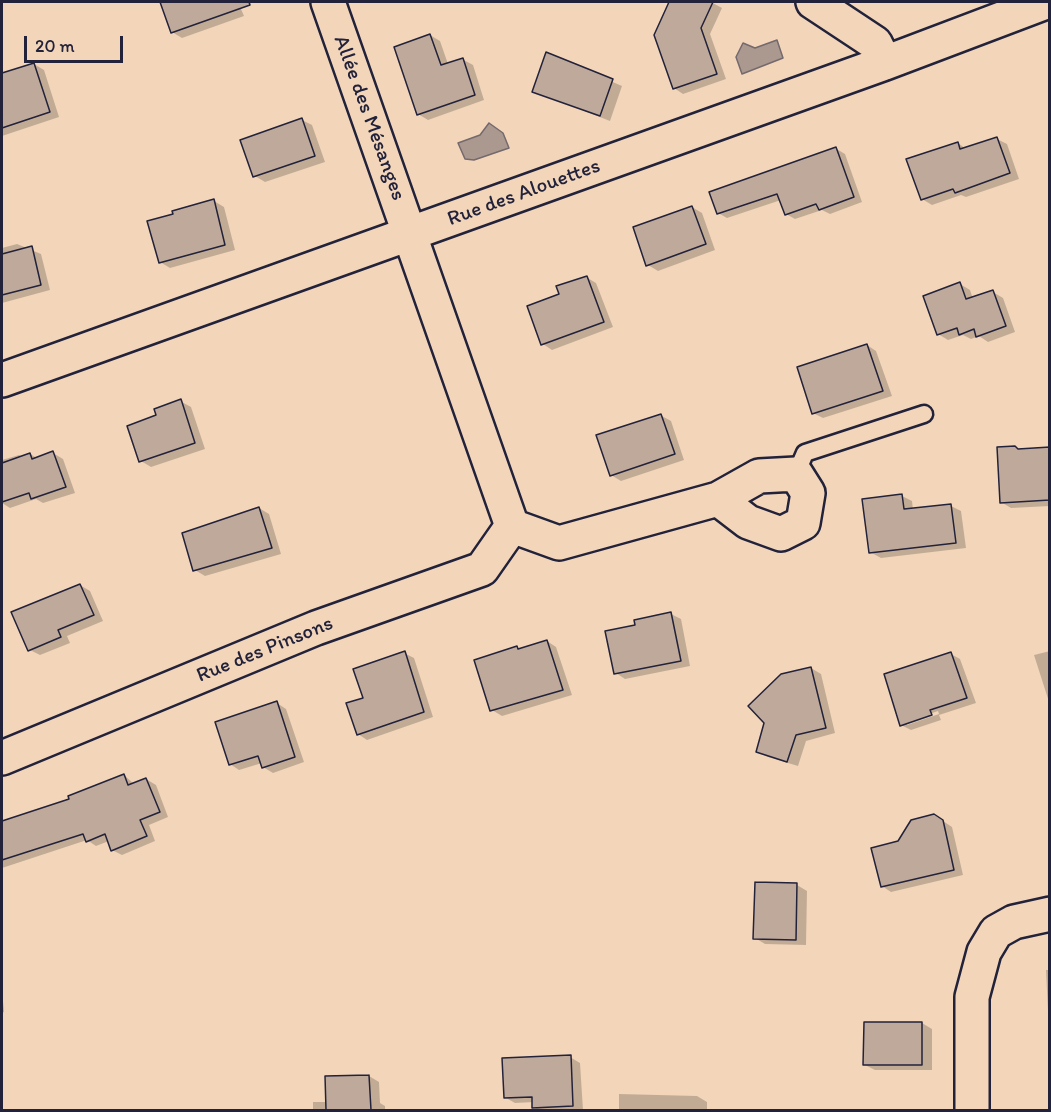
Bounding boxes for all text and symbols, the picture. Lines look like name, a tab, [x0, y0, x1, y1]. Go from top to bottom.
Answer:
scale bar	[27, 24, 126, 62]
street label: Allée des Mésanges	[327, 32, 411, 204]
text: 20 m	[35, 35, 75, 57]
street label: Rue des Alouettes	[444, 154, 604, 232]
street label: Rue des Pinsons	[193, 611, 337, 689]

